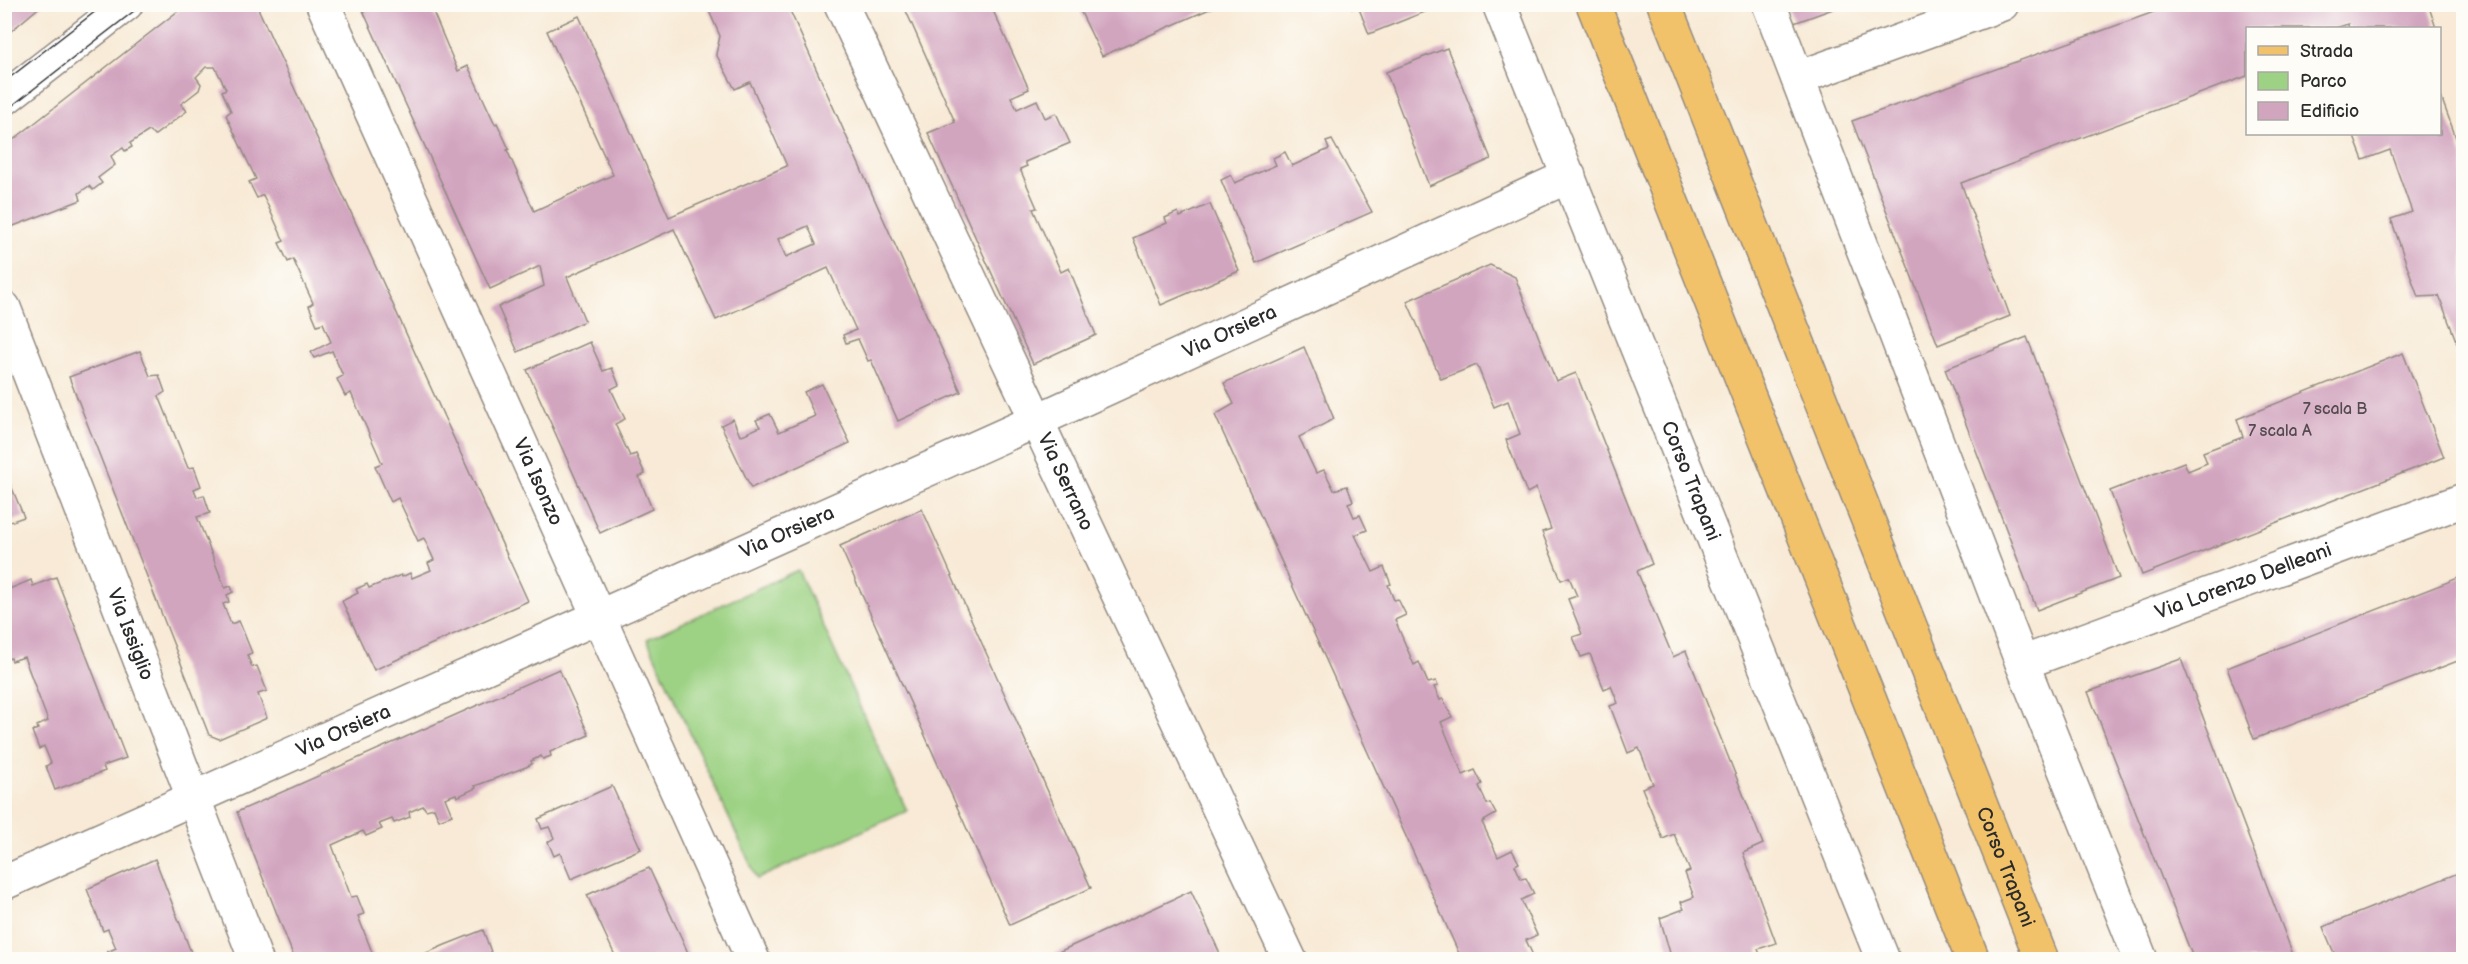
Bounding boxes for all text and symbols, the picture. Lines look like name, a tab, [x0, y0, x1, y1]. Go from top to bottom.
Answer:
legend	[2246, 27, 2441, 135]
text: Strada	[2300, 41, 2353, 62]
text: Parco	[2300, 71, 2347, 92]
text: Edificio	[2300, 101, 2359, 122]
street label: Via Orsiera	[1179, 300, 1281, 364]
house number: 7 scala B	[2303, 400, 2367, 419]
street label: Corso Trapani	[1656, 418, 1725, 544]
house number: 7 scala A	[2248, 422, 2312, 441]
street label: Via Serrano	[1032, 429, 1099, 535]
street label: Via Isonzo	[508, 434, 568, 529]
street label: Via Orsiera	[736, 501, 838, 564]
street label: Via Lorenzo Delleani	[2152, 538, 2335, 625]
street label: Via Issiglio	[102, 585, 159, 684]
street label: Via Orsiera	[293, 699, 394, 763]
street label: Corso Trapani	[1971, 804, 2040, 930]

